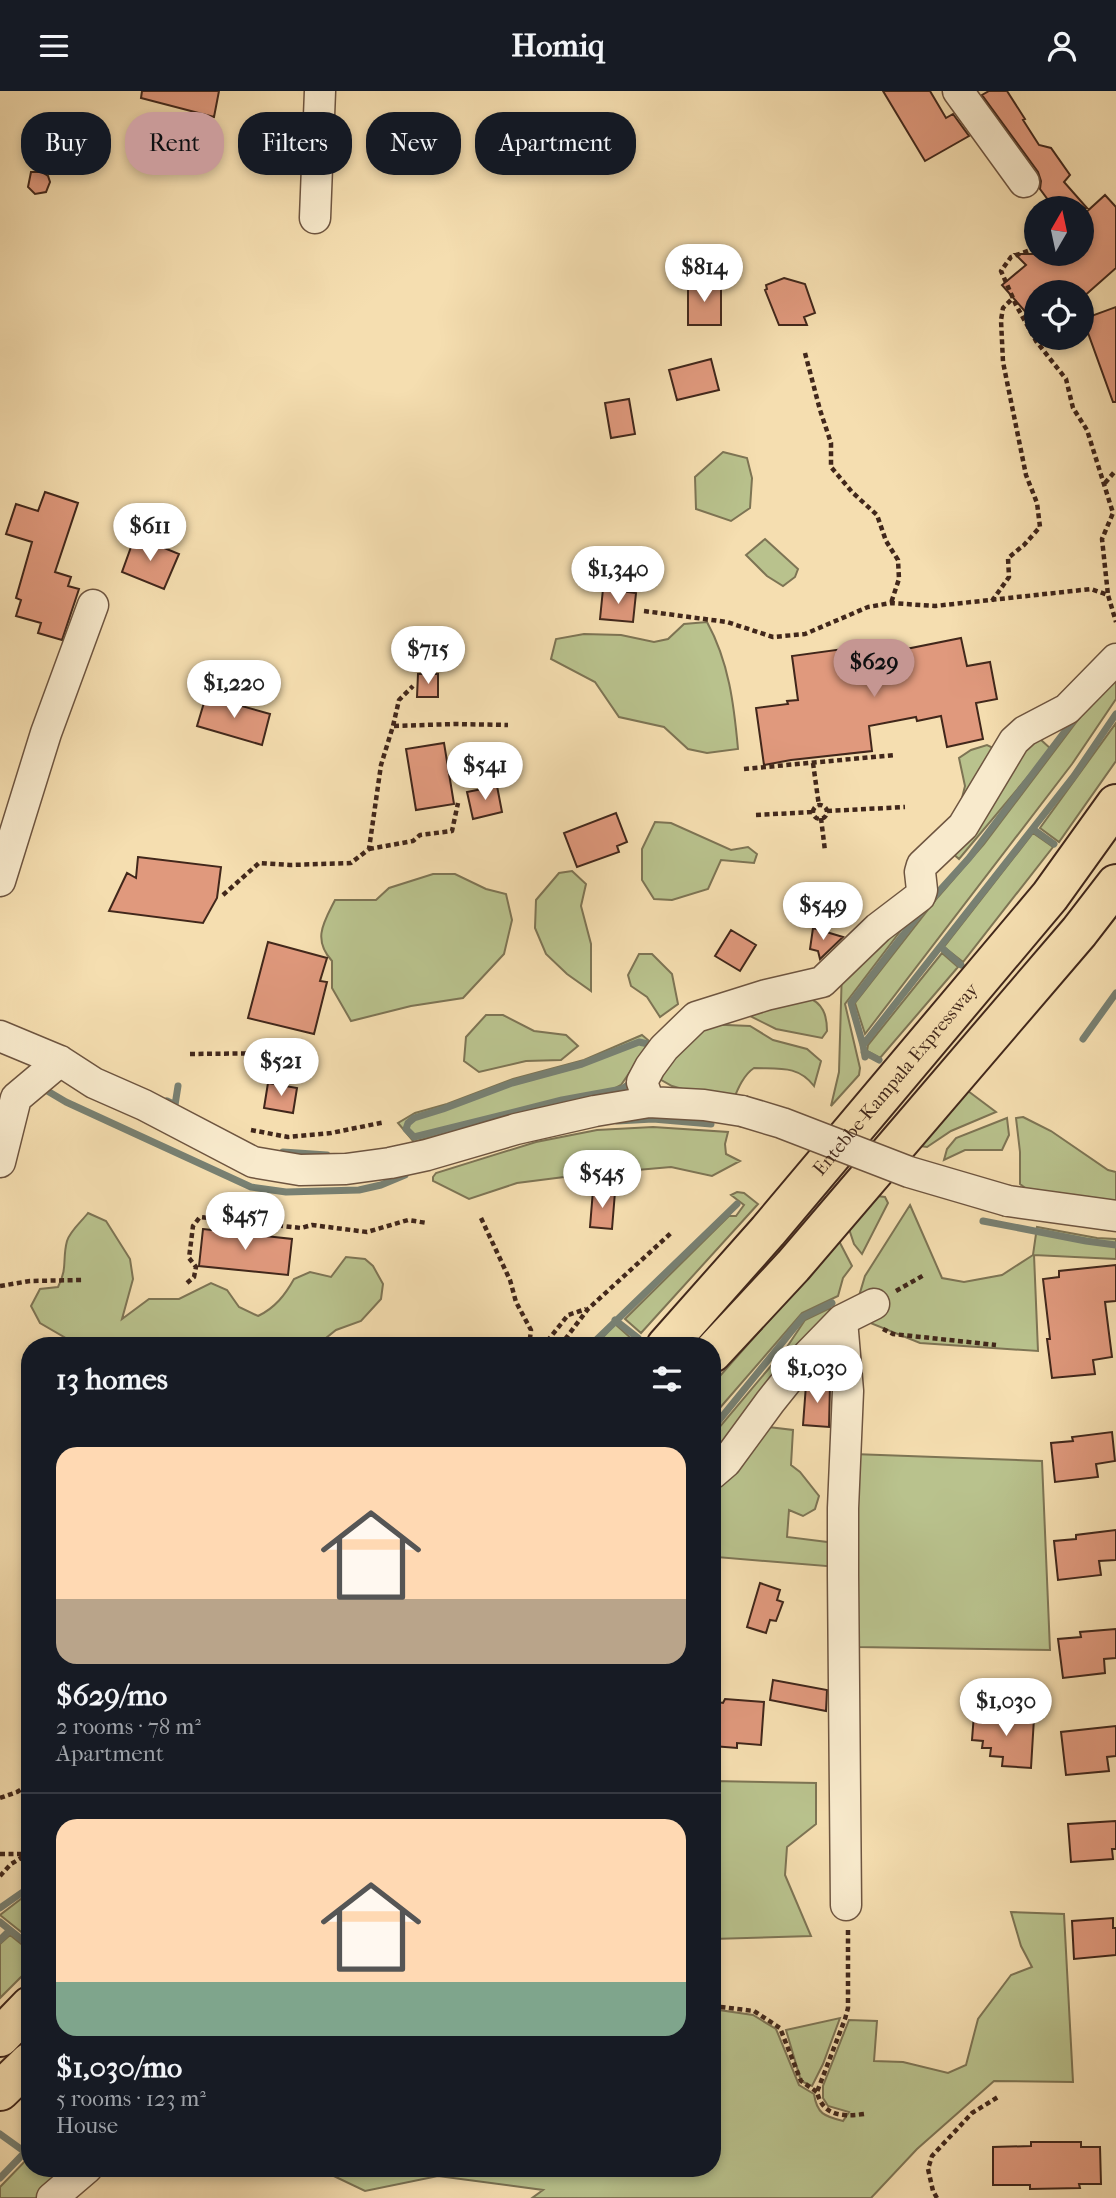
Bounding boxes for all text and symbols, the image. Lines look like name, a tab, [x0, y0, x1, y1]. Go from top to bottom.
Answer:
icon: menu	[35, 27, 73, 65]
text: Homiq	[511, 27, 605, 64]
icon: person	[1043, 27, 1081, 65]
chip: Buy	[21, 112, 111, 175]
chip: Rent	[125, 112, 224, 175]
chip: Filters	[238, 112, 352, 175]
chip: New	[366, 112, 461, 175]
chip: Apartment	[475, 112, 636, 175]
north arrow	[1024, 196, 1094, 266]
map controls	[1024, 196, 1094, 350]
pin: $814	[663, 245, 745, 304]
text: $814	[681, 253, 727, 280]
button: locate	[1024, 280, 1094, 350]
pin: $611	[109, 503, 191, 563]
text: $611	[129, 512, 171, 539]
pin: $1,340	[561, 547, 675, 606]
text: $1,340	[587, 555, 649, 582]
pin: $715	[387, 627, 469, 686]
text: $715	[407, 635, 449, 662]
pin: $629	[833, 639, 915, 699]
text: $629	[850, 648, 899, 675]
pin: $1,220	[177, 661, 291, 720]
text: $1,220	[203, 669, 265, 696]
pin: $541	[444, 743, 526, 802]
text: $541	[463, 751, 507, 778]
pin: $549	[782, 883, 864, 942]
text: $549	[799, 891, 847, 918]
street label: Entebbe-Kampala Expressway	[809, 978, 983, 1180]
pin: $521	[240, 1039, 322, 1098]
text: $521	[260, 1047, 302, 1074]
pin: $545	[561, 1151, 643, 1210]
text: $545	[579, 1159, 625, 1186]
pin: $457	[204, 1193, 286, 1252]
text: $457	[222, 1201, 268, 1228]
pin: $1,030	[760, 1345, 874, 1405]
text: $1,030	[787, 1354, 847, 1381]
icon: filters	[648, 1360, 686, 1398]
text: 13 homes	[56, 1362, 168, 1397]
icon: home	[308, 1492, 434, 1618]
text: $629/mo	[56, 1678, 167, 1713]
pin: $1,030	[949, 1679, 1063, 1738]
text: $1,030	[976, 1687, 1036, 1714]
text: 2 rooms · 78 m²	[56, 1713, 201, 1740]
text: Apartment	[56, 1740, 164, 1767]
icon: home	[308, 1864, 434, 1990]
text: $1,030/mo	[56, 2050, 182, 2085]
text: 5 rooms · 123 m²	[56, 2085, 206, 2112]
text: House	[56, 2112, 118, 2139]

